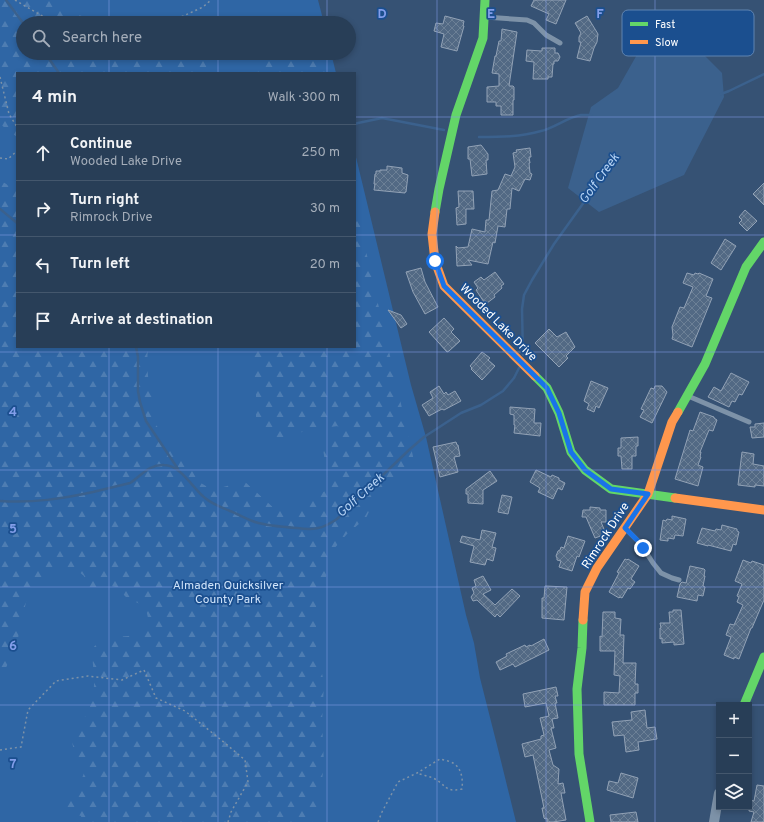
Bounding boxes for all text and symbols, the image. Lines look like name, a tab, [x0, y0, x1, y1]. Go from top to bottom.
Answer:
text: D	[377, 7, 387, 23]
text: E	[487, 7, 495, 23]
text: F	[596, 7, 604, 23]
legend	[622, 10, 754, 56]
search box	[16, 16, 356, 60]
text: Fast	[655, 18, 675, 32]
icon: search	[30, 27, 52, 49]
text: Search here	[62, 29, 142, 48]
text: Slow	[655, 36, 678, 50]
text: 4 min	[32, 87, 77, 109]
text: Walk · 300 m	[268, 90, 340, 106]
text: Continue	[70, 135, 132, 154]
icon: ahead	[32, 142, 54, 164]
text: 250 m	[302, 145, 340, 161]
water label: Golf Creek	[576, 150, 624, 207]
text: Wooded Lake Drive	[70, 154, 182, 170]
text: Turn right	[70, 191, 139, 210]
icon: right	[32, 198, 54, 220]
text: 30 m	[310, 201, 340, 217]
text: Rimrock Drive	[70, 210, 153, 226]
route start	[426, 252, 444, 270]
icon: left	[32, 254, 54, 276]
text: Turn left	[70, 255, 130, 274]
text: 20 m	[310, 257, 340, 273]
street label: Wooded Lake Drive	[456, 281, 540, 365]
icon: arrive	[32, 310, 54, 332]
text: Arrive at destination	[70, 311, 213, 330]
text: 4	[9, 405, 17, 421]
water label: Golf Creek	[334, 470, 388, 522]
street label: Rimrock Drive	[579, 500, 633, 572]
text: 5	[9, 522, 17, 538]
route end	[634, 539, 652, 557]
park label: Almaden Quicksilver County Park	[173, 578, 284, 608]
text: 6	[9, 639, 17, 655]
map controls	[716, 702, 752, 810]
button: +	[716, 702, 752, 738]
button: −	[716, 738, 752, 774]
text: 7	[10, 757, 17, 773]
button: layers	[716, 774, 752, 810]

